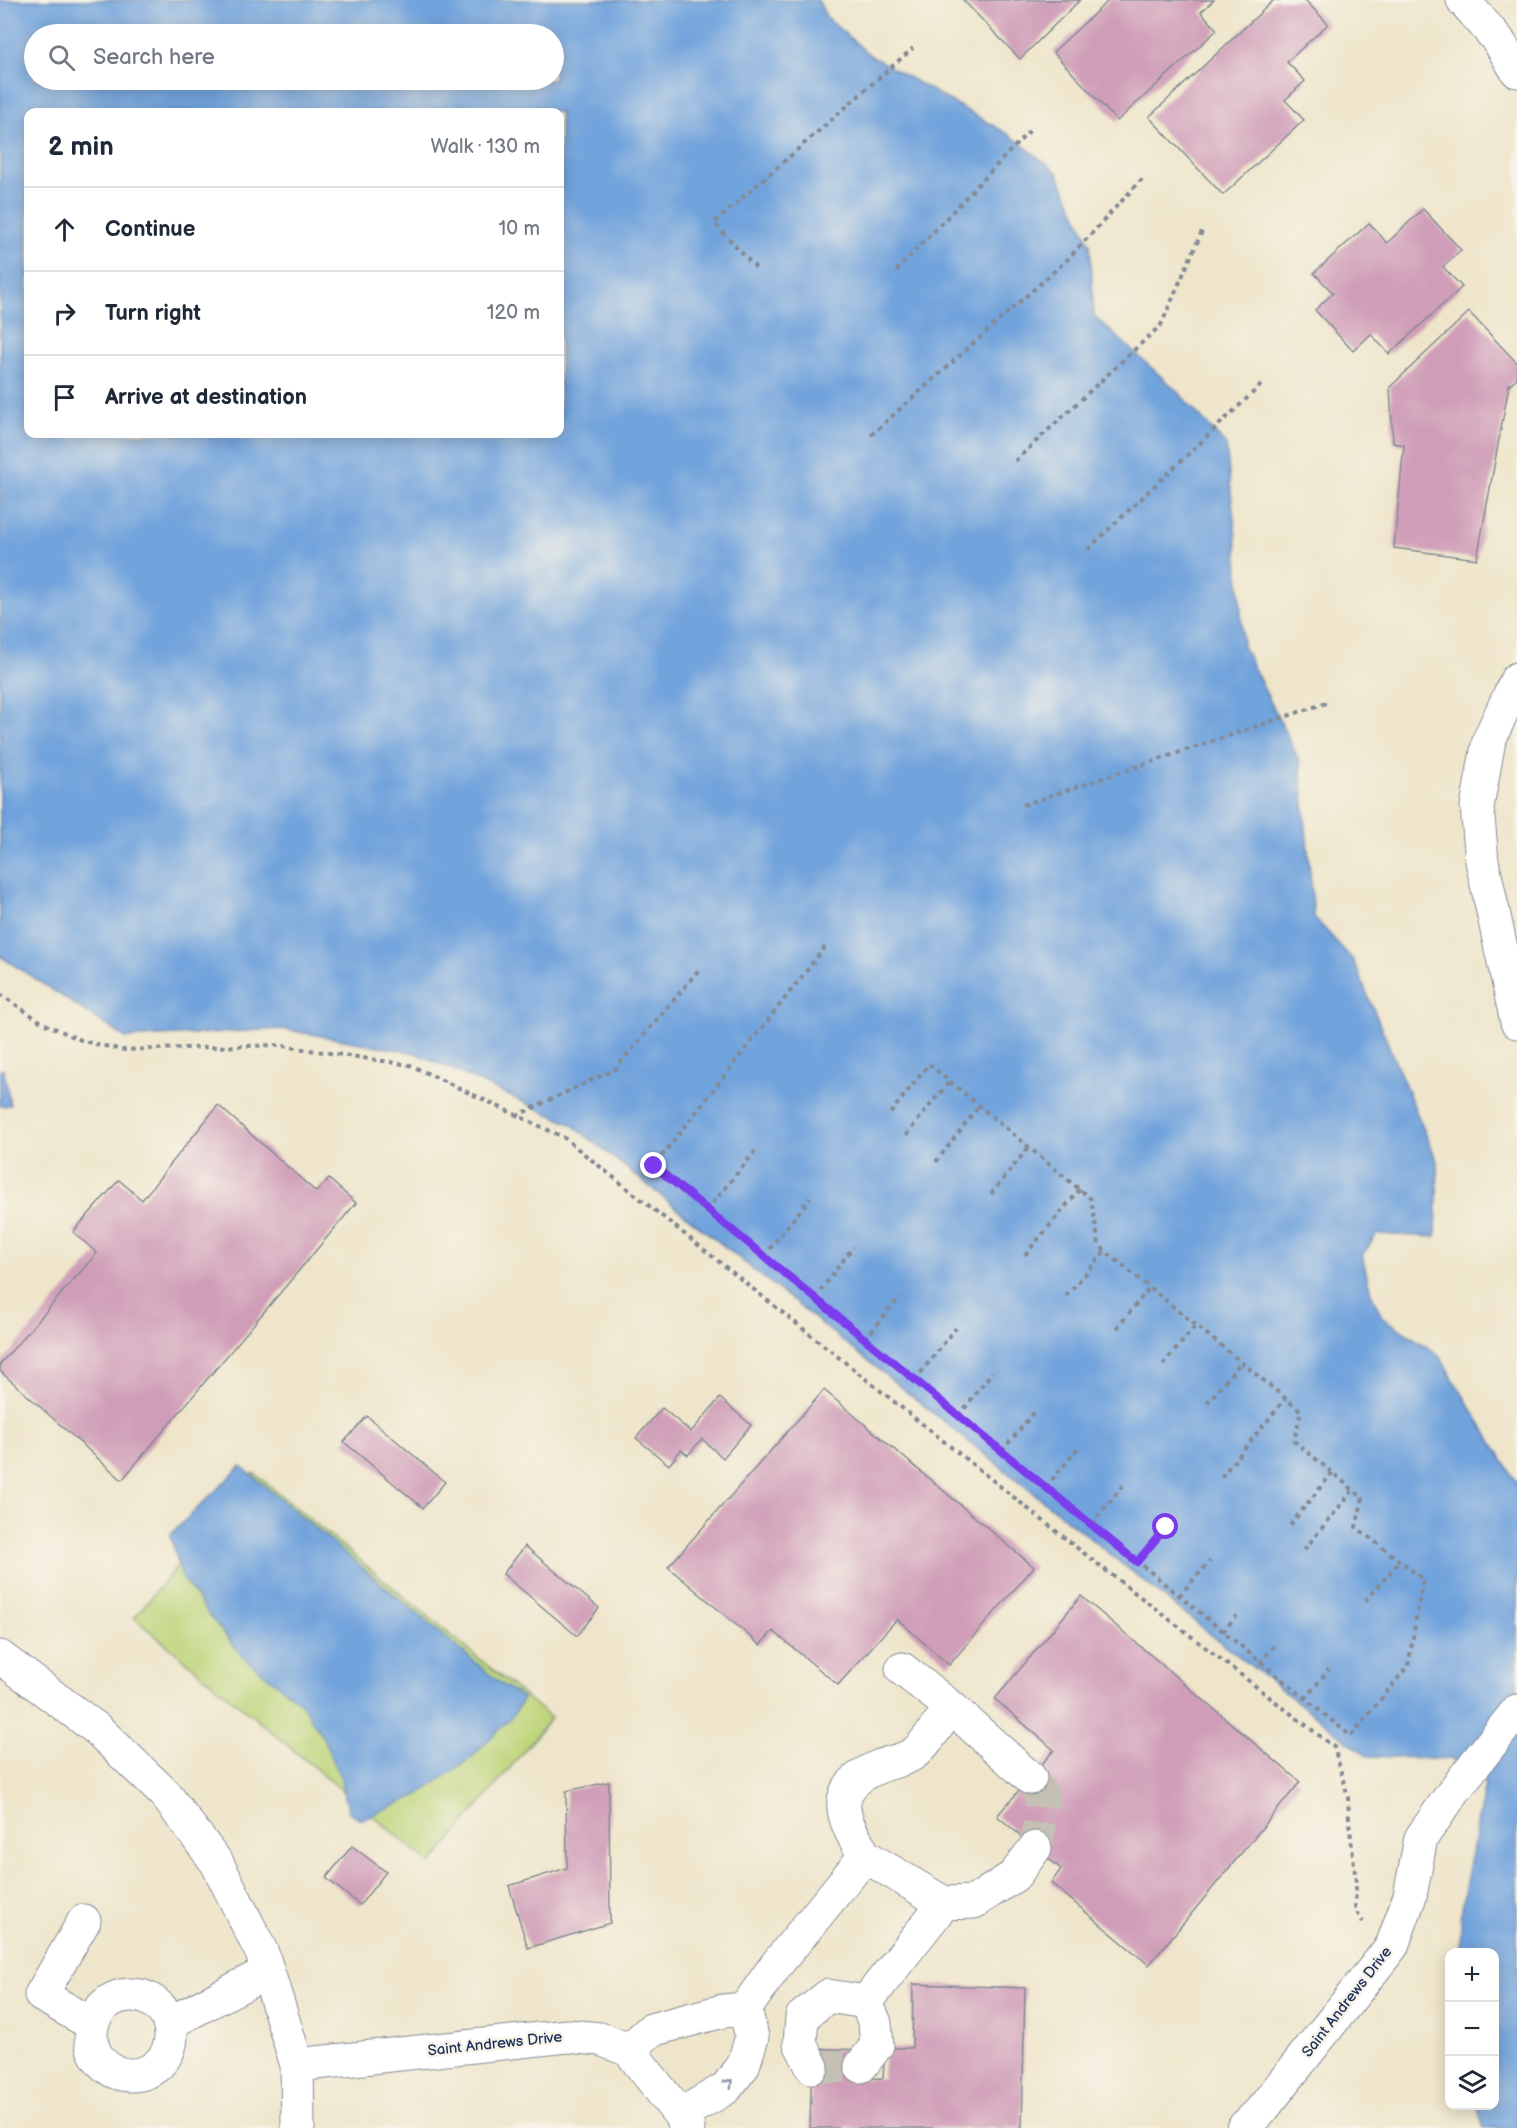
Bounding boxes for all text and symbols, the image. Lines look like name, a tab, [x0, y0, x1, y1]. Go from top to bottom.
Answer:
search box	[24, 24, 564, 90]
icon: search	[45, 41, 78, 74]
text: Search here	[93, 44, 215, 71]
text: 2 min	[48, 132, 114, 163]
text: Walk · 130 m	[431, 135, 540, 159]
icon: ahead	[48, 213, 81, 246]
text: Continue	[105, 216, 195, 243]
text: 10 m	[499, 217, 540, 241]
icon: right	[48, 297, 81, 330]
text: Turn right	[105, 300, 201, 327]
text: 120 m	[487, 301, 540, 325]
icon: arrive	[48, 381, 81, 414]
text: Arrive at destination	[105, 384, 307, 411]
route end	[640, 1152, 666, 1178]
route start	[1152, 1513, 1178, 1539]
street label: Saint Andrews Drive	[1298, 1943, 1396, 2061]
map controls	[1445, 1948, 1499, 2110]
button: +	[1445, 1948, 1499, 2002]
button: −	[1445, 2002, 1499, 2056]
street label: Saint Andrews Drive	[427, 2027, 563, 2061]
button: layers	[1445, 2056, 1499, 2110]
one-way arrow	[722, 2079, 733, 2089]

